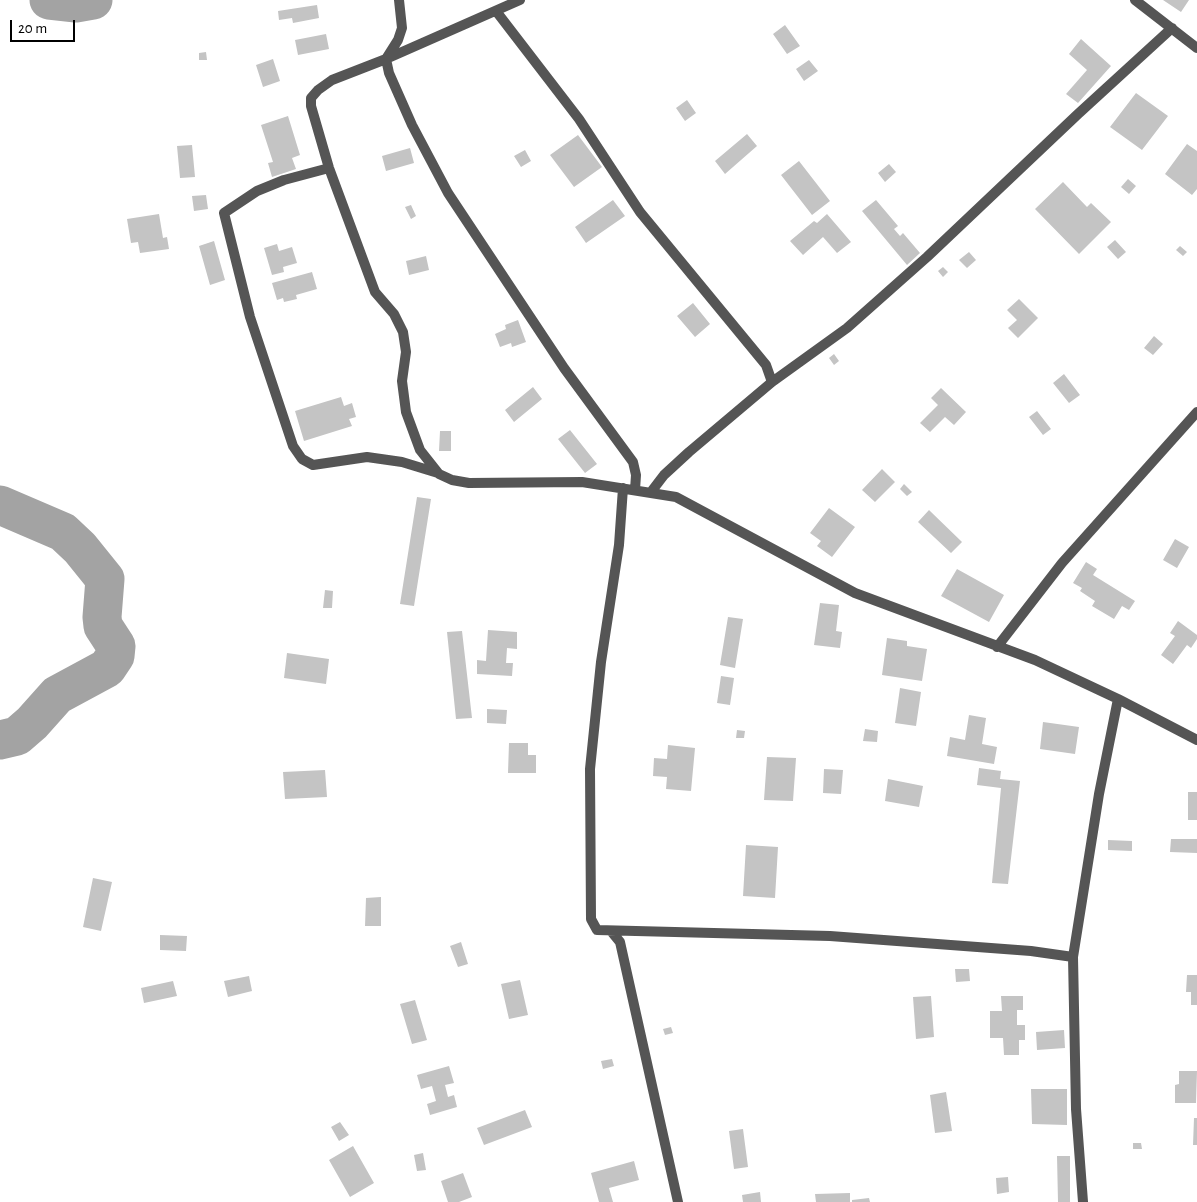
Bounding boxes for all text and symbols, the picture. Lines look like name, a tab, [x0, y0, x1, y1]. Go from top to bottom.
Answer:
scale bar	[12, 10, 78, 42]
text: 20 m	[18, 21, 47, 36]

